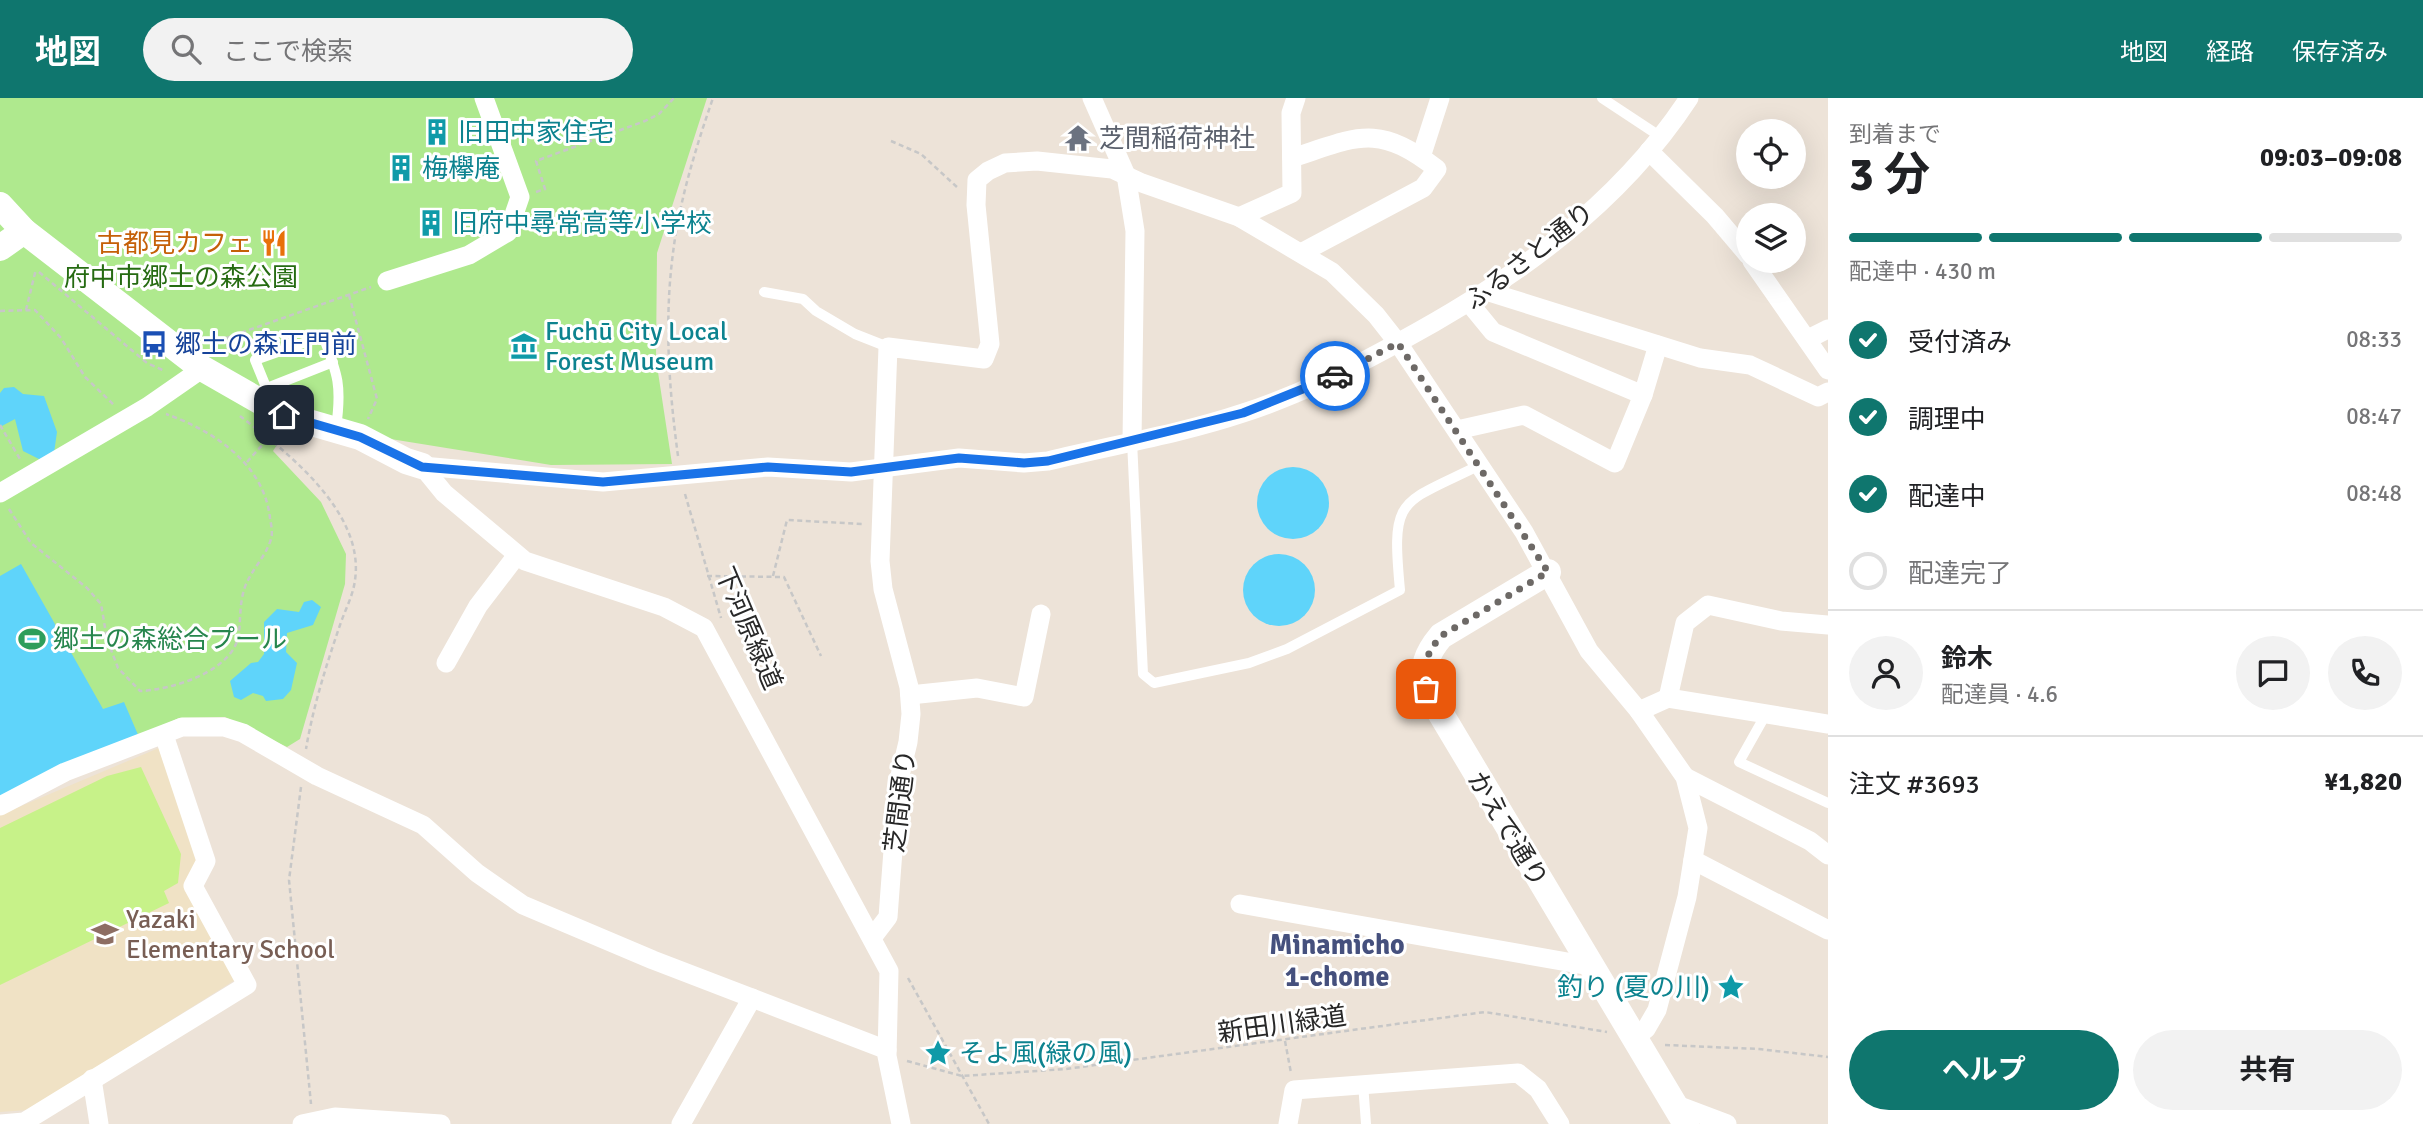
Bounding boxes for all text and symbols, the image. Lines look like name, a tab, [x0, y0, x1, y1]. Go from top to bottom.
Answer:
search box	[143, 18, 633, 81]
icon: search	[167, 30, 205, 68]
text: 地図	[35, 32, 101, 73]
text: ここで検索	[223, 36, 353, 68]
text: 地図	[2120, 37, 2168, 67]
text: 経路	[2206, 37, 2254, 67]
text: 保存済み	[2292, 37, 2388, 67]
building icon: 旧田中家住宅	[422, 117, 452, 147]
place label: 旧田中家住宅	[458, 117, 614, 149]
map controls	[1736, 119, 1806, 273]
button: locate	[1736, 119, 1806, 189]
text: 到着まで	[1849, 120, 1941, 149]
temple icon: 芝間稲荷神社	[1063, 123, 1093, 153]
place label: 芝間稲荷神社	[1099, 123, 1255, 155]
text: 09:03–09:08	[2260, 142, 2402, 174]
text: 3 分	[1849, 147, 1930, 203]
building icon: 梅欅庵	[386, 153, 416, 183]
place label: 梅欅庵	[422, 153, 500, 185]
street label: ふるさと通り	[1458, 196, 1601, 317]
button: layers	[1736, 203, 1806, 273]
building icon: 旧府中尋常高等小学校	[416, 208, 446, 238]
place label: 旧府中尋常高等小学校	[452, 208, 712, 240]
place label: 古都見カフェ	[97, 228, 253, 260]
restaurant icon: 古都見カフェ	[259, 228, 289, 258]
text: 配達中 · 430 m	[1849, 257, 1996, 286]
park label: 府中市郷土の森公園	[64, 262, 298, 294]
place label: Fuchū City Local Forest Museum	[545, 316, 728, 378]
icon: check	[1849, 321, 1887, 359]
text: 08:33	[2346, 325, 2402, 354]
text: 受付済み	[1908, 327, 2012, 359]
bus stop icon: 郷土の森正門前	[139, 329, 169, 359]
place label: 郷土の森正門前	[175, 329, 357, 361]
museum icon: Fuchū City Local Forest Museum	[509, 331, 539, 361]
courier	[1300, 341, 1370, 411]
icon: car	[1316, 357, 1354, 395]
pin	[254, 385, 314, 445]
icon: home	[265, 396, 303, 434]
icon: check	[1849, 398, 1887, 436]
text: 08:47	[2346, 402, 2402, 431]
text: 調理中	[1908, 404, 1986, 436]
icon: check	[1849, 475, 1887, 513]
text: 08:48	[2346, 479, 2402, 508]
text: 配達中	[1908, 481, 1986, 513]
text: 配達完了	[1908, 558, 2012, 590]
street label: 下河原緑道	[708, 562, 788, 694]
sports icon: 郷土の森総合プール	[17, 624, 47, 654]
place label: 郷土の森総合プール	[53, 624, 287, 656]
button: person	[1849, 636, 1923, 710]
button: chat	[2236, 636, 2310, 710]
button: phone	[2328, 636, 2402, 710]
text: 鈴木	[1941, 643, 1993, 675]
pin	[1396, 659, 1456, 719]
icon: bag	[1407, 670, 1445, 708]
text: 配達員 · 4.6	[1941, 680, 2058, 709]
street label: 芝間通り	[879, 748, 923, 855]
street label: かえで通り	[1460, 766, 1554, 893]
text: ¥1,820	[2324, 766, 2402, 798]
text: 注文 #3693	[1849, 769, 1980, 801]
place label: Yazaki Elementary School	[126, 904, 335, 966]
school or university icon: Yazaki Elementary School	[90, 919, 120, 949]
district label: Minamicho 1-chome	[1269, 928, 1405, 994]
place label: 釣り (夏の川)	[1557, 972, 1710, 1004]
place icon: 釣り (夏の川)	[1716, 972, 1746, 1002]
street label: 新田川緑道	[1216, 1000, 1349, 1050]
button: ヘルプ	[1849, 1030, 2119, 1110]
button: 共有	[2133, 1030, 2402, 1110]
place icon: そよ風(緑の風)	[923, 1038, 953, 1068]
place label: そよ風(緑の風)	[959, 1038, 1132, 1070]

